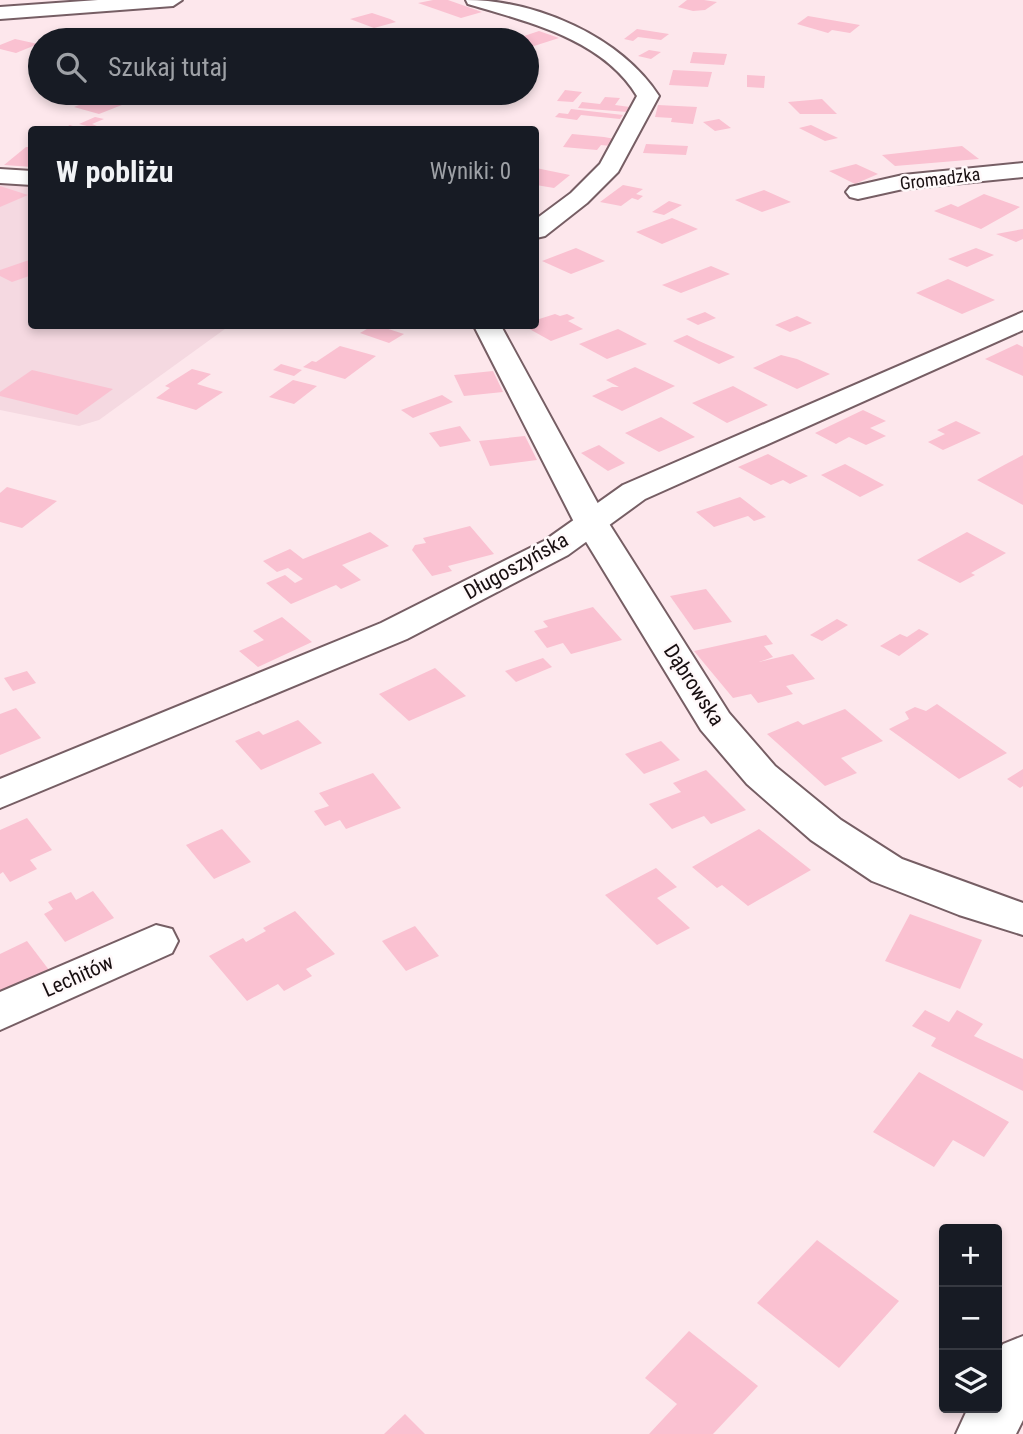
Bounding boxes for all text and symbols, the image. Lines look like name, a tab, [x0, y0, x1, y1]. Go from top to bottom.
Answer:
search box	[28, 28, 539, 105]
icon: search	[52, 48, 90, 86]
text: Szukaj tutaj	[108, 52, 228, 82]
text: W pobliżu	[56, 154, 173, 189]
text: Wyniki: 0	[430, 158, 511, 185]
street label: Gromadzka	[899, 163, 981, 194]
street label: Długoszyńska	[460, 528, 572, 604]
street label: Dąbrowska	[659, 640, 729, 730]
street label: Lechitów	[39, 950, 117, 1002]
map controls	[939, 1224, 1002, 1413]
button: +	[939, 1224, 1002, 1287]
button: −	[939, 1287, 1002, 1350]
button: layers	[939, 1350, 1002, 1413]

